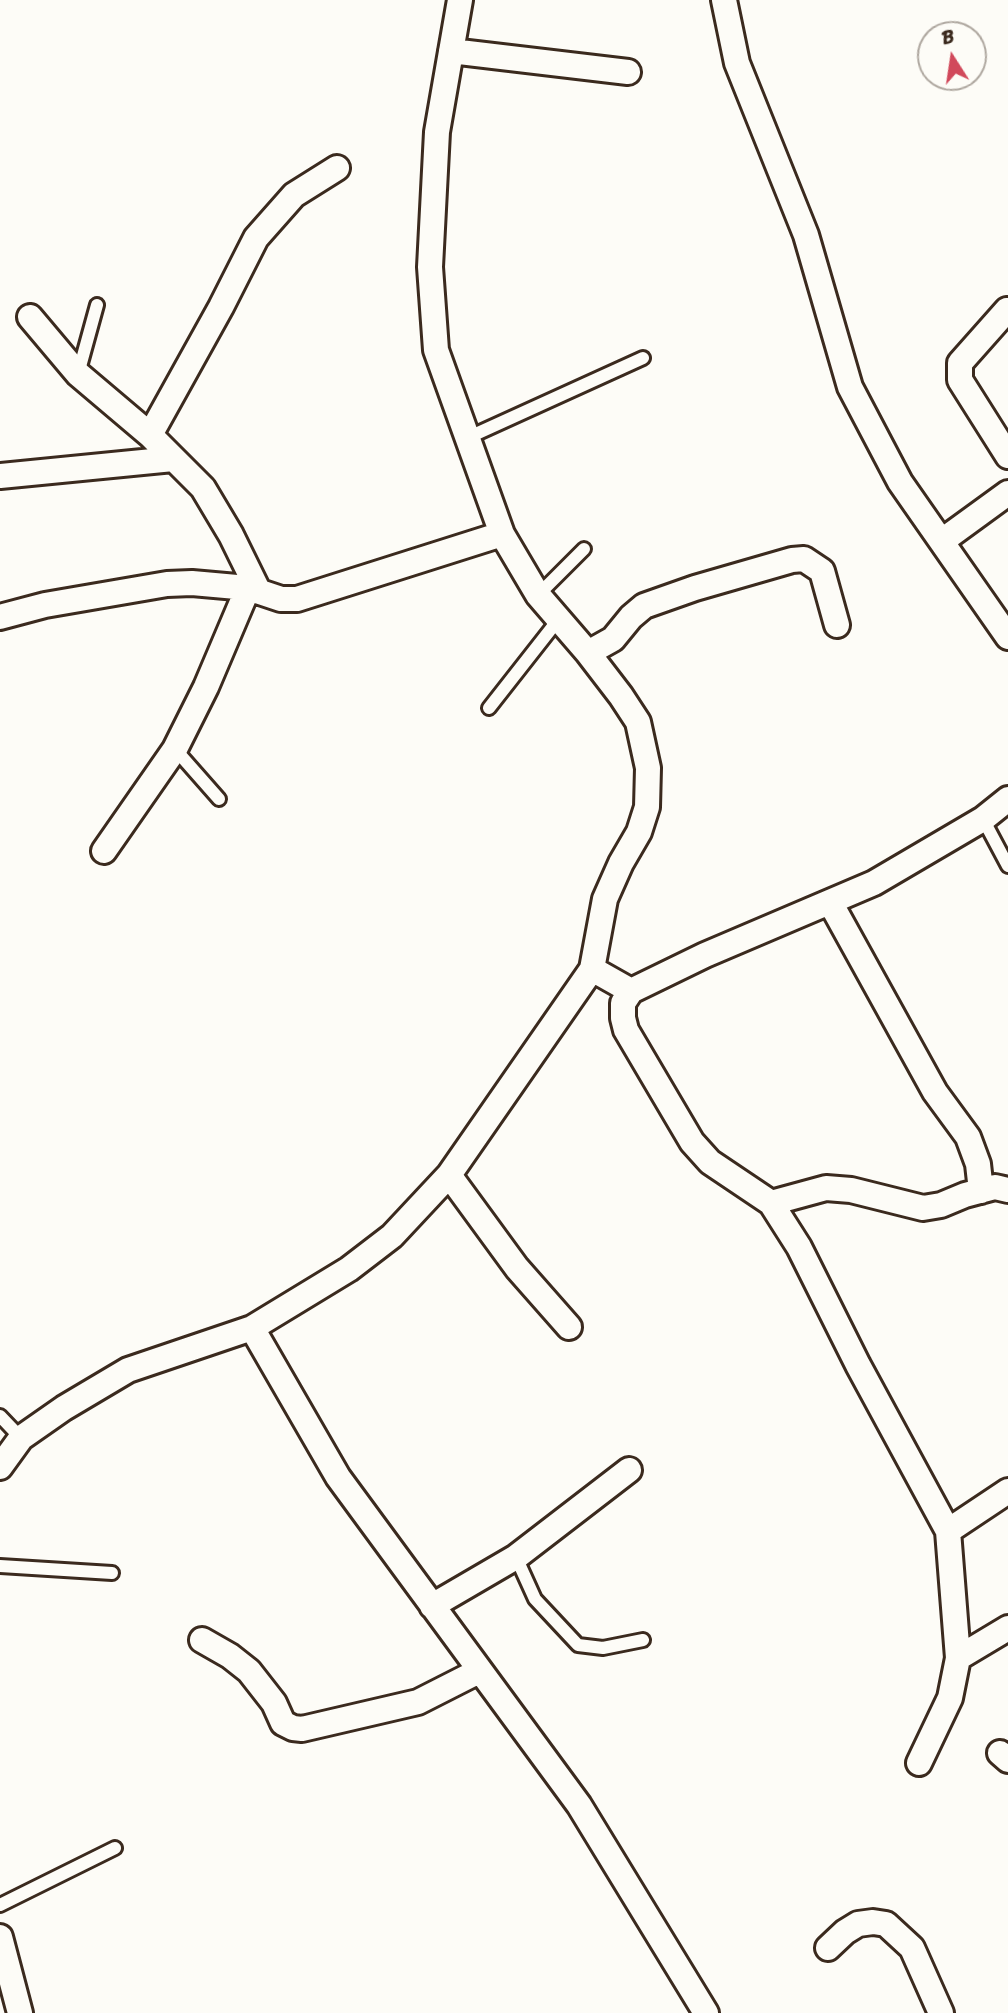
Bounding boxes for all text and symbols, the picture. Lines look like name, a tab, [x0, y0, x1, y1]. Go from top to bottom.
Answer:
text: B	[939, 20, 957, 54]
north arrow	[917, 21, 987, 91]

